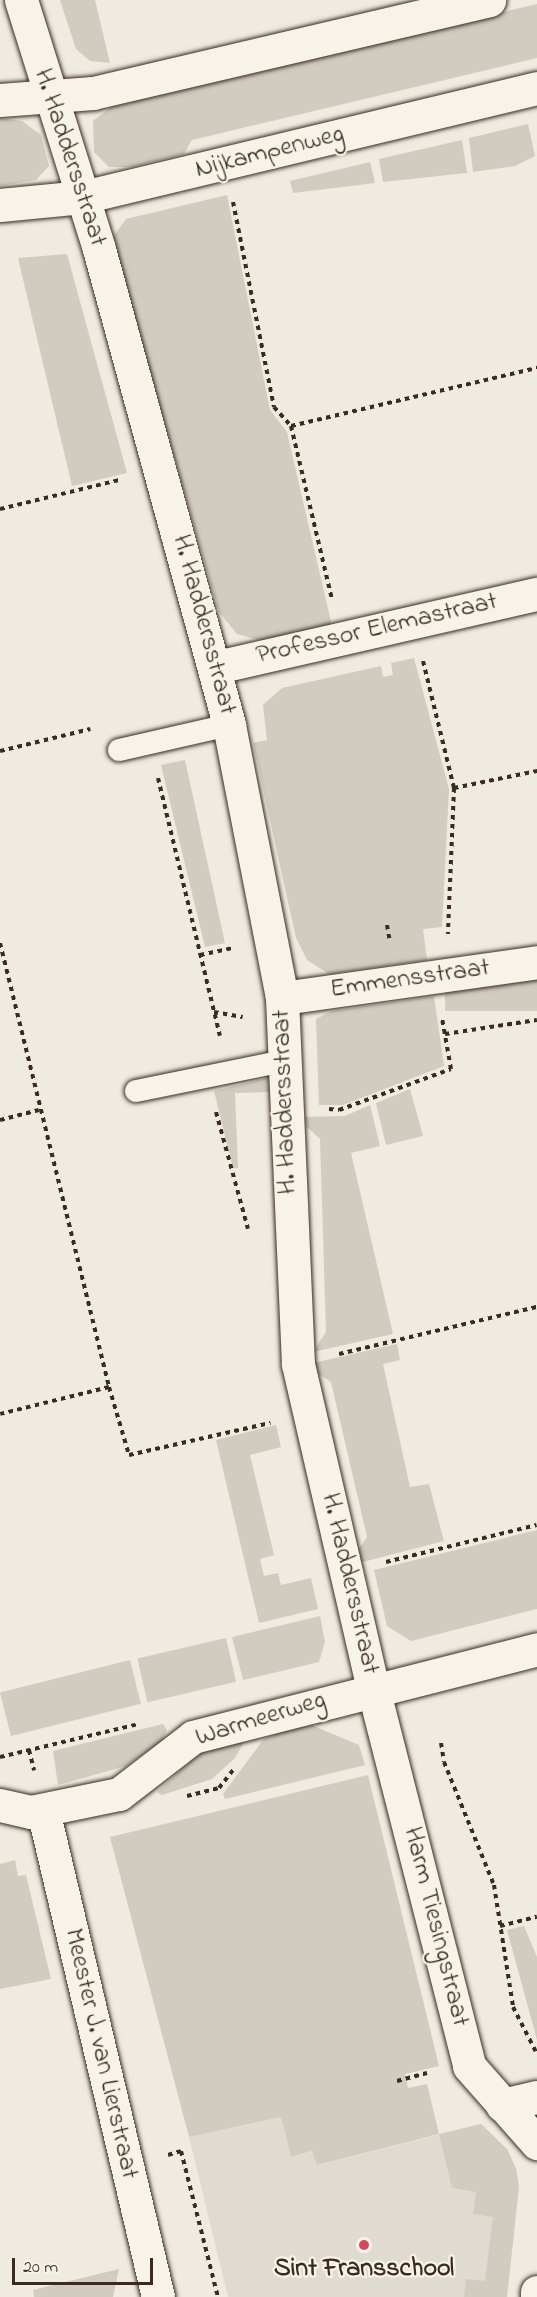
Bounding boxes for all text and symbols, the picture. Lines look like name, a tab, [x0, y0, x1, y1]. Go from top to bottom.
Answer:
street label: H. Haddersstraat	[26, 65, 112, 251]
street label: Nijkampenweg	[192, 119, 348, 187]
street label: H. Haddersstraat	[164, 532, 242, 718]
street label: Professor Elemastraat	[254, 587, 500, 673]
street label: Emmensstraat	[328, 953, 492, 1007]
street label: H. Haddersstraat	[267, 1009, 305, 1195]
street label: H. Haddersstraat	[313, 1490, 385, 1678]
street label: Warmeerweg	[192, 1685, 330, 1755]
street label: Harm Tiesingstraat	[395, 1824, 475, 2030]
street label: Meester J. van Lierstraat	[56, 1926, 144, 2182]
marker: Sint Fransschool	[357, 2238, 371, 2252]
scale bar	[15, 2246, 156, 2284]
place label: Sint Fransschool	[274, 2254, 454, 2286]
text: 20 m	[23, 2255, 58, 2281]

